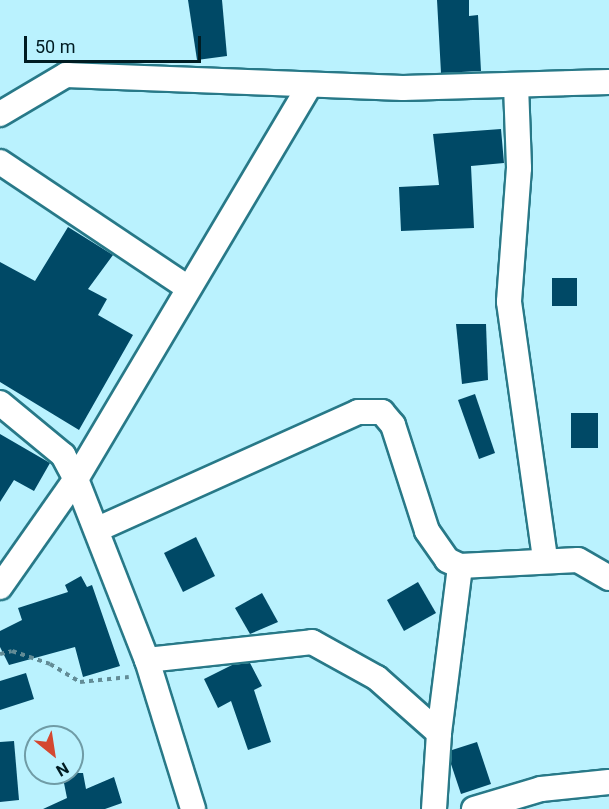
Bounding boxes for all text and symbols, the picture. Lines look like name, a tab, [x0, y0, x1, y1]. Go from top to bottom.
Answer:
scale bar	[27, 24, 204, 62]
text: 50 m	[35, 36, 75, 57]
north arrow	[24, 725, 84, 785]
text: N	[53, 758, 72, 780]

